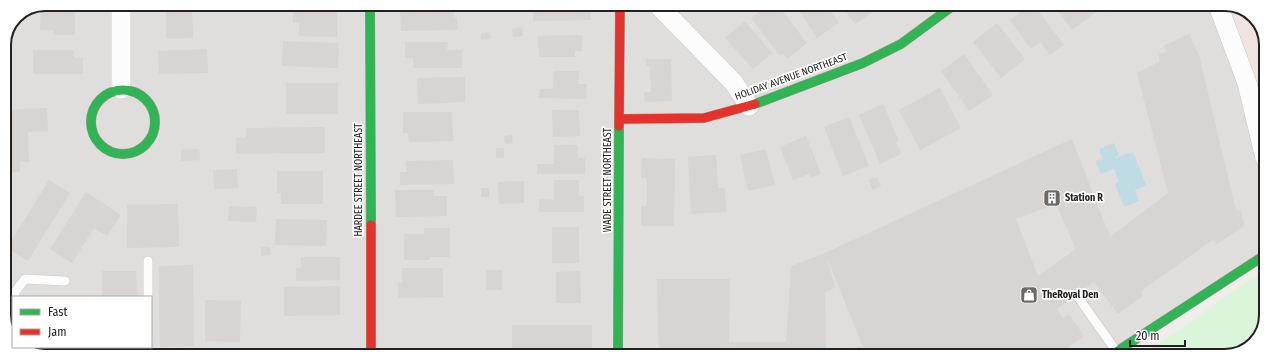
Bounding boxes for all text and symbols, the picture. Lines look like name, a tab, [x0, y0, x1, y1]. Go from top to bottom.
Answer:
street label: HOLIDAY AVENUE NORTHEAST	[733, 51, 849, 103]
street label: HARDEE STREET NORTHEAST	[353, 123, 365, 237]
street label: WADE STREET NORTHEAST	[602, 127, 614, 232]
building icon: Station R	[1042, 188, 1062, 208]
place label: Station R	[1065, 192, 1103, 204]
shop icon: TheRoyal Den	[1019, 285, 1039, 305]
place label: TheRoyal Den	[1042, 289, 1098, 301]
legend	[12, 296, 152, 348]
text: Fast	[48, 305, 67, 319]
scale bar	[1130, 322, 1185, 348]
text: Jam	[48, 325, 66, 339]
text: 20 m	[1136, 329, 1160, 343]

